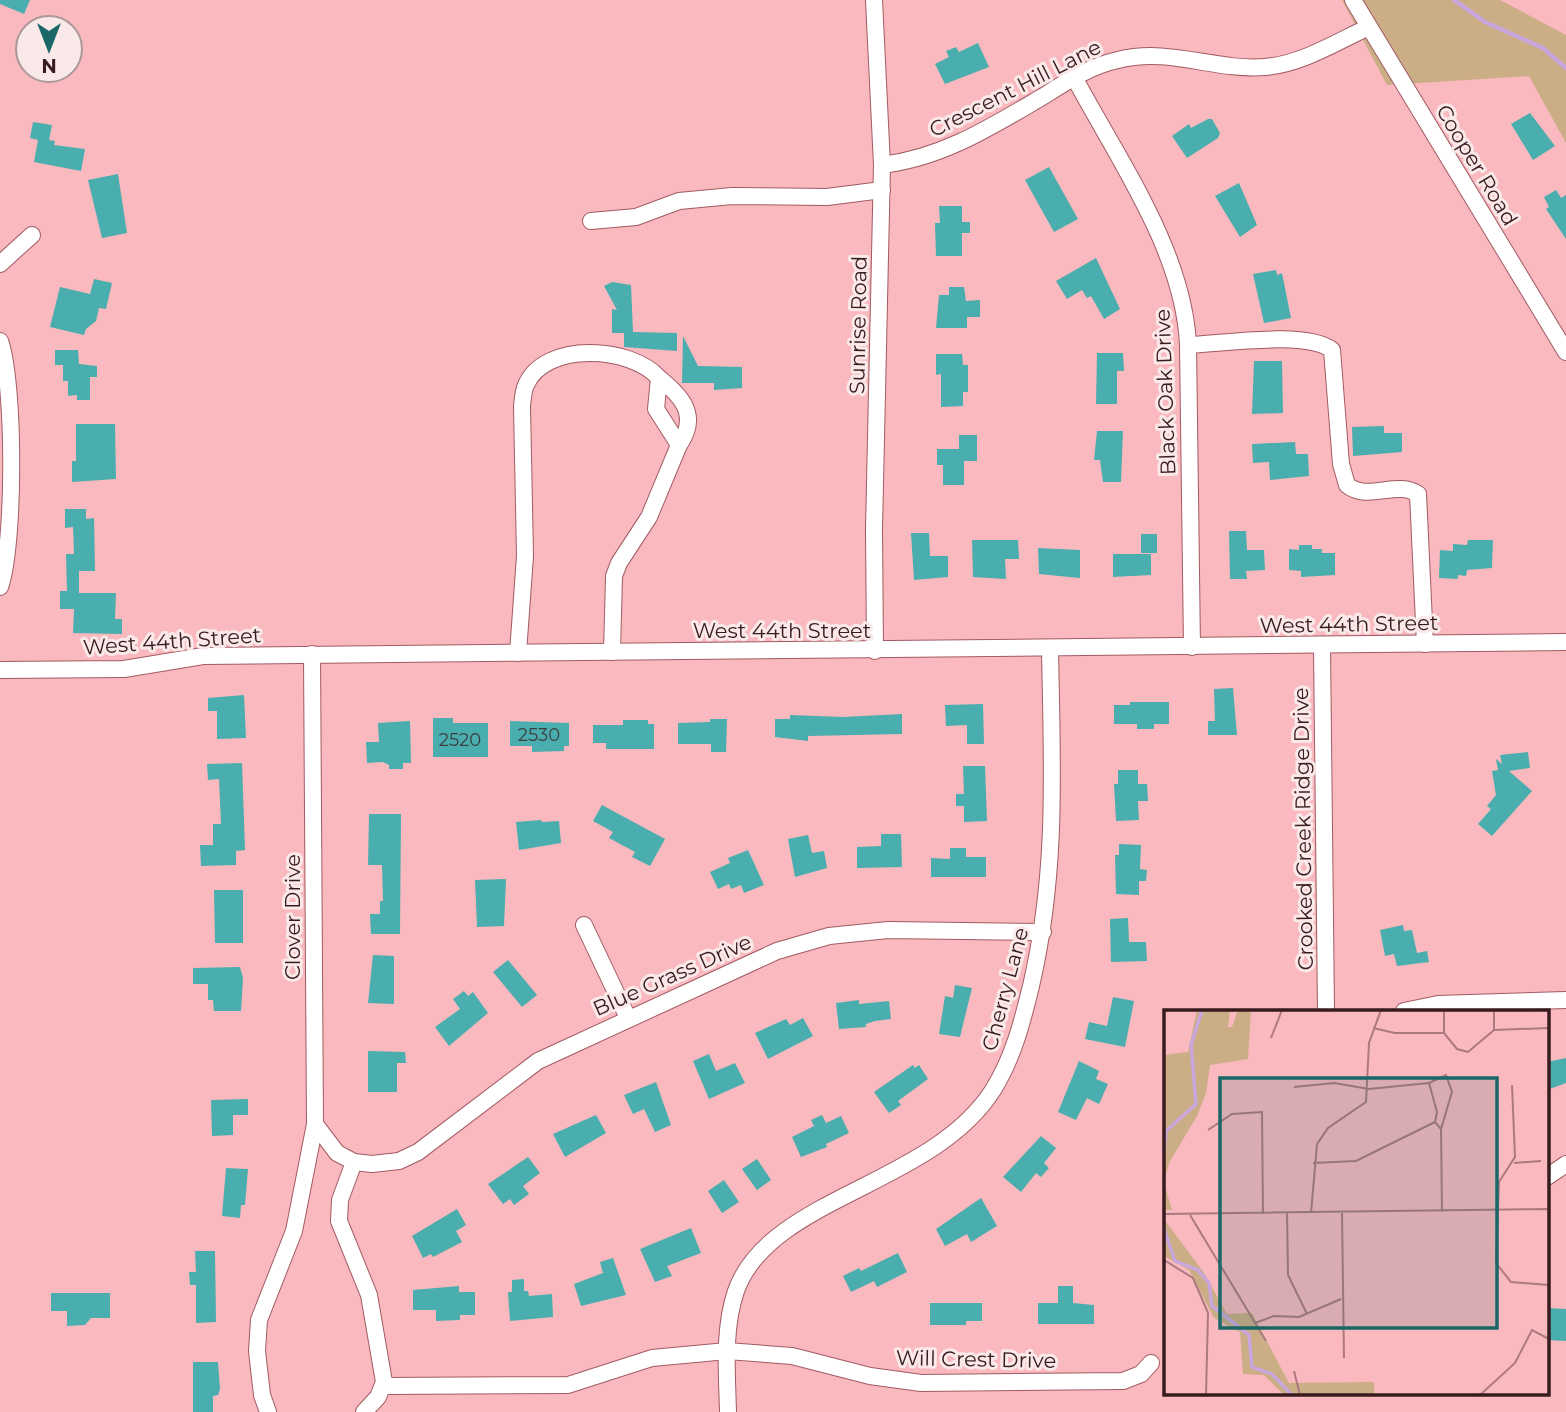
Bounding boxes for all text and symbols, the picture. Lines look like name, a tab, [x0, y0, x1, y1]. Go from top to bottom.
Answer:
north arrow	[14, 14, 84, 84]
street label: Crescent Hill Lane	[925, 34, 1105, 142]
text: N	[41, 54, 57, 77]
street label: Cooper Road	[1431, 100, 1523, 230]
street label: Sunrise Road	[844, 256, 872, 394]
street label: Black Oak Drive	[1150, 308, 1180, 476]
street label: West 44th Street	[1259, 610, 1439, 638]
street label: West 44th Street	[693, 618, 871, 643]
street label: West 44th Street	[82, 622, 262, 660]
street label: Crooked Creek Ridge Drive	[1288, 687, 1318, 971]
house number: 2530	[518, 724, 560, 746]
house number: 2520	[439, 729, 481, 751]
street label: Clover Drive	[280, 854, 305, 980]
street label: Cherry Lane	[977, 925, 1033, 1053]
street label: Blue Grass Drive	[589, 929, 755, 1021]
inset map	[1164, 1010, 1548, 1394]
street label: Will Crest Drive	[896, 1345, 1056, 1373]

